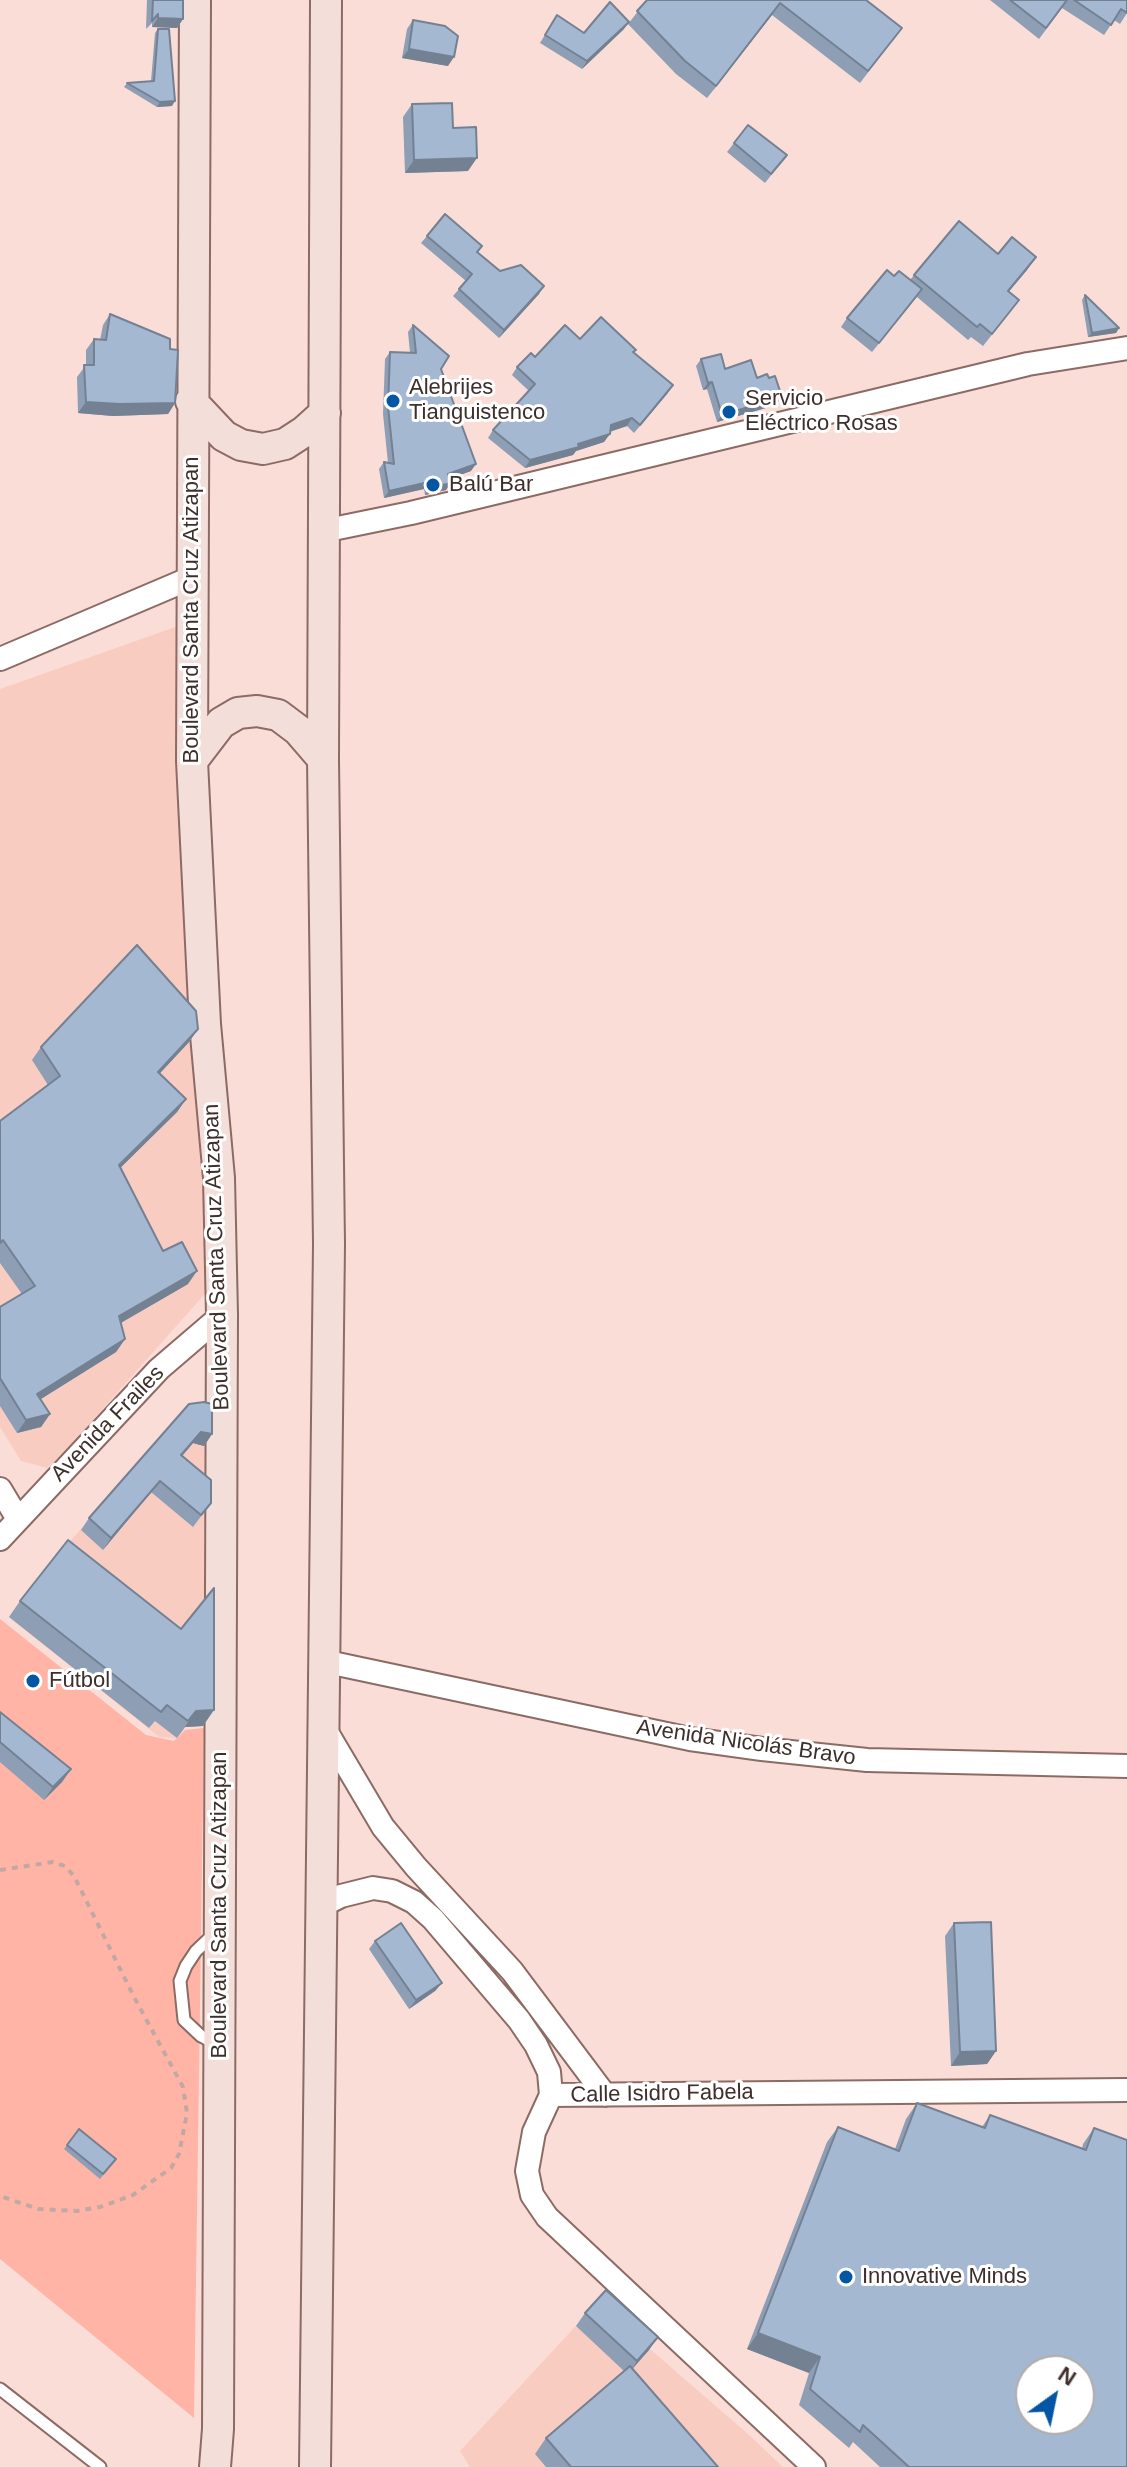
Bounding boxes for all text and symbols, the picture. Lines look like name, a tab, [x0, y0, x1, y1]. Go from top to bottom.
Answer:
place label: Alebrijes Tianguistenco	[409, 375, 545, 426]
place label: Servicio Eléctrico Rosas	[745, 386, 898, 438]
marker: Alebrijes Tianguistenco	[384, 392, 402, 410]
marker: Servicio Eléctrico Rosas	[720, 403, 738, 421]
street label: Boulevard Santa Cruz Atizapan	[179, 457, 205, 763]
place label: Balú Bar	[449, 472, 533, 498]
marker: Balú Bar	[424, 476, 442, 494]
street label: Boulevard Santa Cruz Atizapan	[198, 1103, 236, 1411]
street label: Avenida Frailes	[46, 1360, 170, 1488]
place label: Fútbol	[49, 1668, 110, 1694]
marker: Fútbol	[24, 1672, 42, 1690]
street label: Avenida Nicolás Bravo	[635, 1715, 857, 1771]
street label: Boulevard Santa Cruz Atizapan	[207, 1752, 233, 2058]
street label: Calle Isidro Fabela	[570, 2079, 754, 2109]
place label: Innovative Minds	[862, 2264, 1027, 2290]
marker: Innovative Minds	[837, 2268, 855, 2286]
north arrow	[1015, 2355, 1095, 2435]
text: N	[1054, 2361, 1081, 2391]

